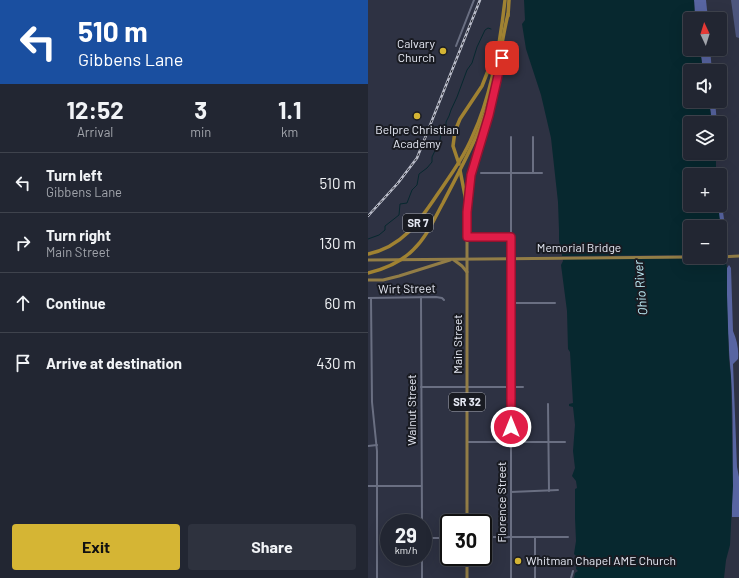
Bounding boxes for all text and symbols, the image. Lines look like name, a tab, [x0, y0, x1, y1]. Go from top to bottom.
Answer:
north arrow	[683, 12, 727, 56]
map controls	[683, 12, 727, 264]
text: 510 m	[78, 14, 148, 48]
icon: left	[12, 16, 64, 68]
place label: Calvary Church	[397, 36, 435, 64]
pin	[485, 41, 519, 75]
marker: Calvary Church	[438, 46, 448, 56]
icon: arrive	[491, 47, 513, 69]
text: Gibbens Lane	[78, 48, 183, 70]
button: sound	[683, 64, 727, 108]
text: 12:52	[67, 95, 124, 124]
text: 3	[194, 95, 207, 124]
text: 1.1	[278, 95, 301, 124]
marker: Belpre Christian Academy	[412, 111, 422, 121]
button: layers	[683, 116, 727, 160]
place label: Belpre Christian Academy	[375, 122, 459, 150]
text: Arrival	[77, 124, 113, 140]
text: min	[190, 124, 211, 140]
text: km	[281, 124, 298, 140]
text: Turn left	[46, 166, 102, 184]
button: +	[683, 168, 727, 212]
icon: left	[12, 172, 34, 194]
text: 510 m	[320, 174, 356, 192]
text: Gibbens Lane	[46, 184, 122, 200]
road number: SR 7	[403, 214, 433, 232]
button: −	[683, 220, 727, 264]
text: Turn right	[46, 226, 111, 244]
icon: right	[12, 232, 34, 254]
text: 130 m	[319, 234, 356, 252]
street label: Memorial Bridge	[537, 240, 621, 254]
text: Main Street	[46, 244, 110, 260]
water label: Ohio River	[630, 259, 650, 316]
street label: Wirt Street	[378, 280, 436, 296]
icon: ahead	[12, 292, 34, 314]
text: Continue	[46, 294, 106, 312]
text: 60 m	[324, 294, 356, 312]
street label: Main Street	[450, 314, 464, 374]
icon: arrive	[12, 352, 34, 374]
text: Arrive at destination	[46, 354, 182, 372]
text: 430 m	[316, 354, 356, 372]
street label: Walnut Street	[404, 374, 418, 446]
road number: SR 32	[449, 393, 485, 411]
position arrow	[490, 406, 532, 448]
street label: Florence Street	[494, 462, 508, 542]
speed limit sign: 30	[440, 514, 492, 566]
text: 29	[395, 523, 417, 547]
button: Exit	[12, 524, 180, 570]
button: Share	[188, 524, 356, 570]
text: km/h	[395, 544, 417, 556]
place label: Whitman Chapel AME Church	[526, 553, 676, 567]
marker: Whitman Chapel AME Church	[513, 556, 523, 566]

